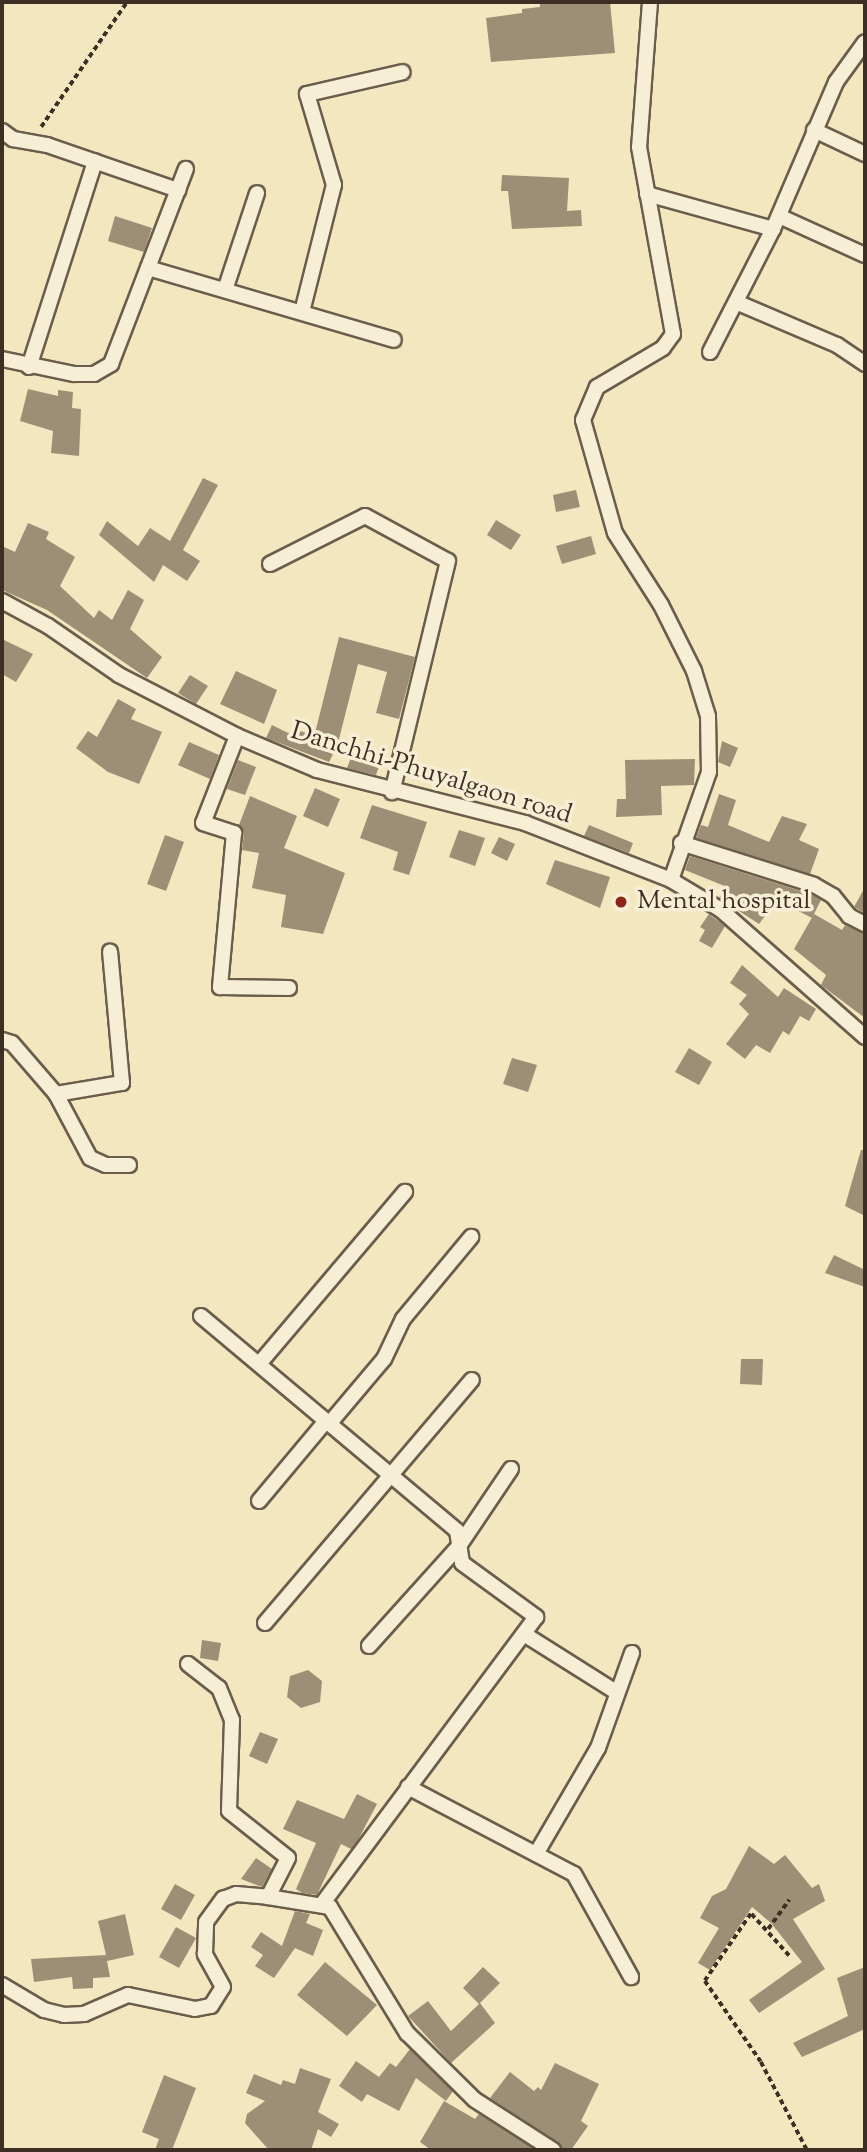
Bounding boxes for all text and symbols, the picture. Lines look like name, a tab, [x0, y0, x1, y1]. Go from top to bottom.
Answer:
street label: Danchhi-Phuyalgaon road	[287, 716, 575, 832]
place label: Mental hospital	[637, 886, 811, 918]
marker: Mental hospital	[611, 892, 631, 912]

